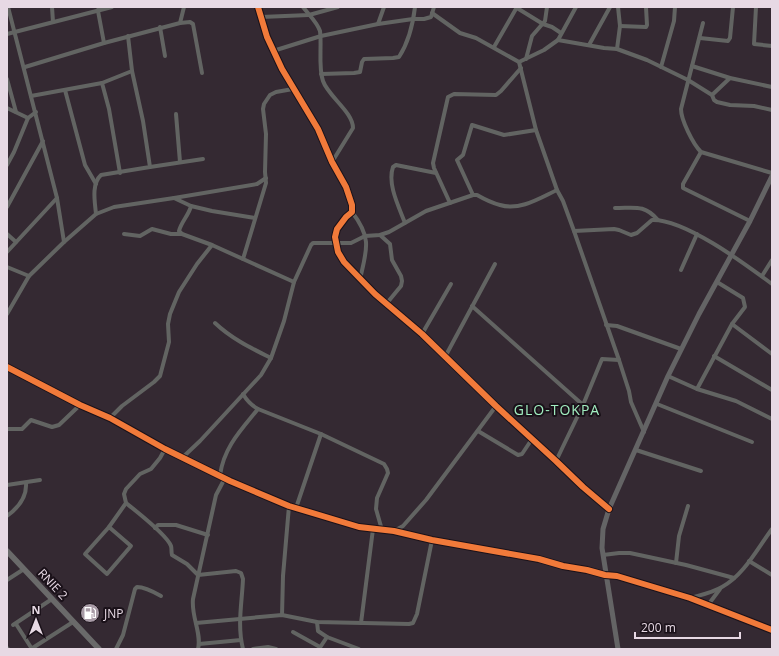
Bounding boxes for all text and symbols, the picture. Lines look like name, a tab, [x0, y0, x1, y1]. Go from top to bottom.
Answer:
district label: GLO-TOKPA	[514, 400, 600, 419]
street label: RNIE 2	[34, 565, 72, 603]
north arrow	[16, 600, 56, 640]
text: N	[32, 602, 40, 617]
fuel station icon: JNP	[79, 602, 101, 624]
place label: JNP	[103, 605, 123, 622]
scale bar	[635, 614, 740, 640]
text: 200 m	[641, 619, 676, 636]

